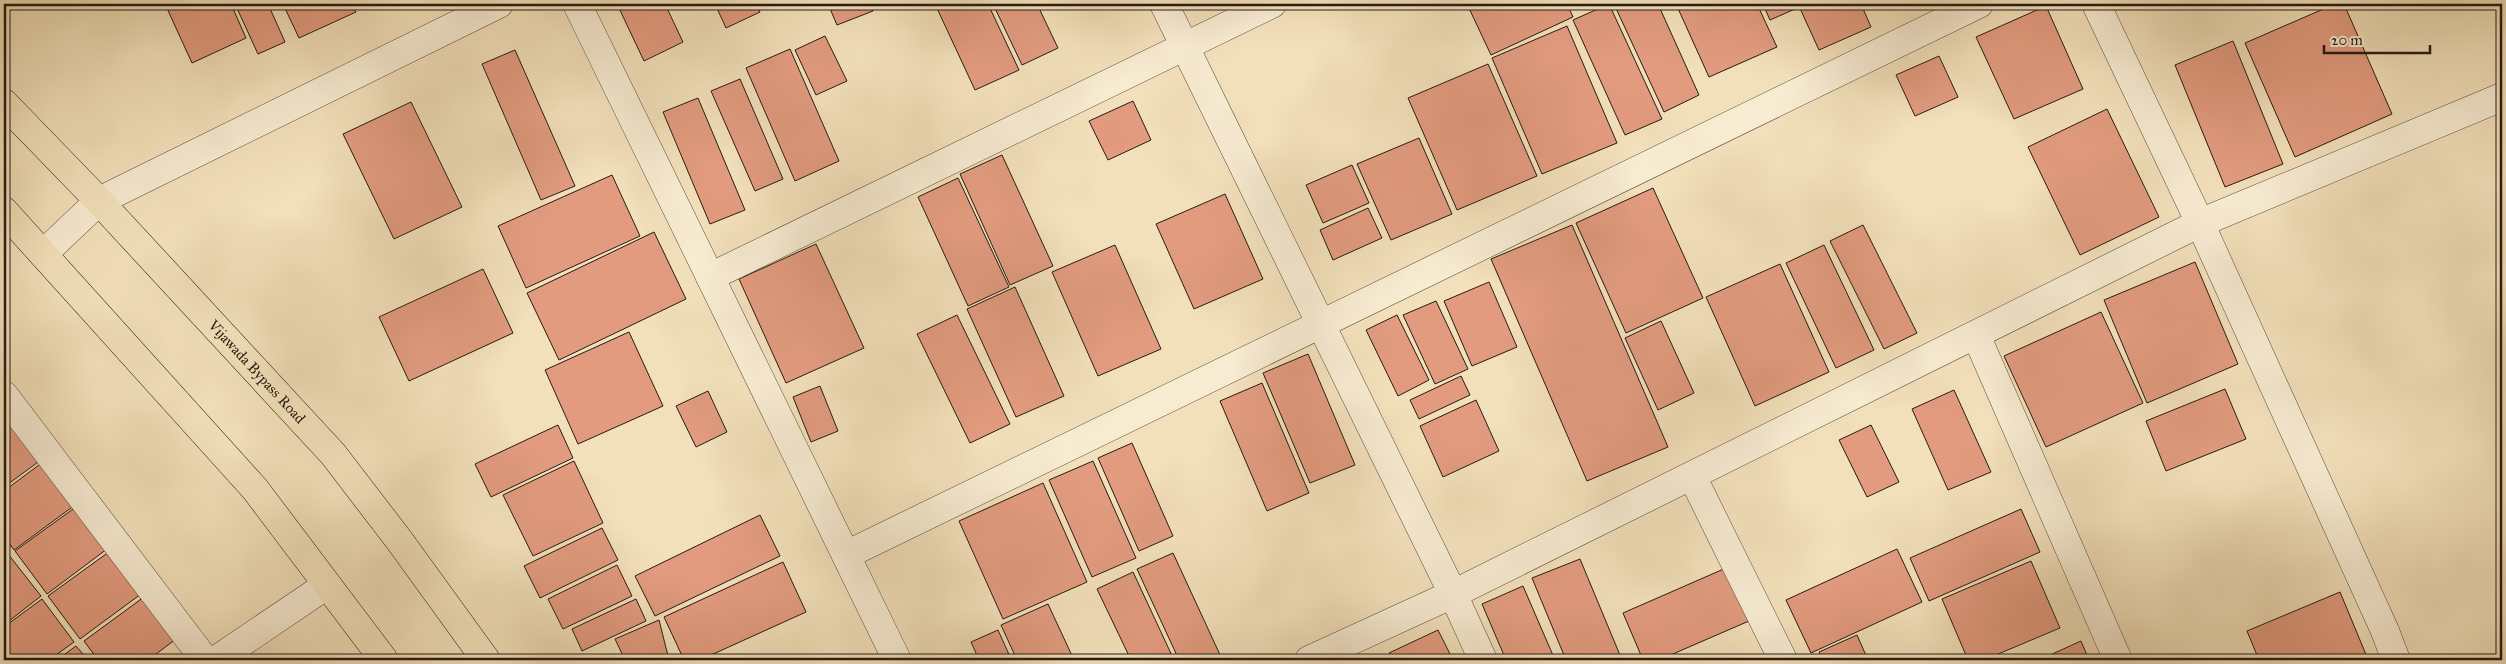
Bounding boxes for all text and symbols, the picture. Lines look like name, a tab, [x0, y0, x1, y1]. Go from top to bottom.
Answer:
scale bar	[2324, 22, 2430, 54]
text: 20 m	[2331, 31, 2363, 49]
street label: Vijawada Bypass Road	[204, 315, 310, 428]

